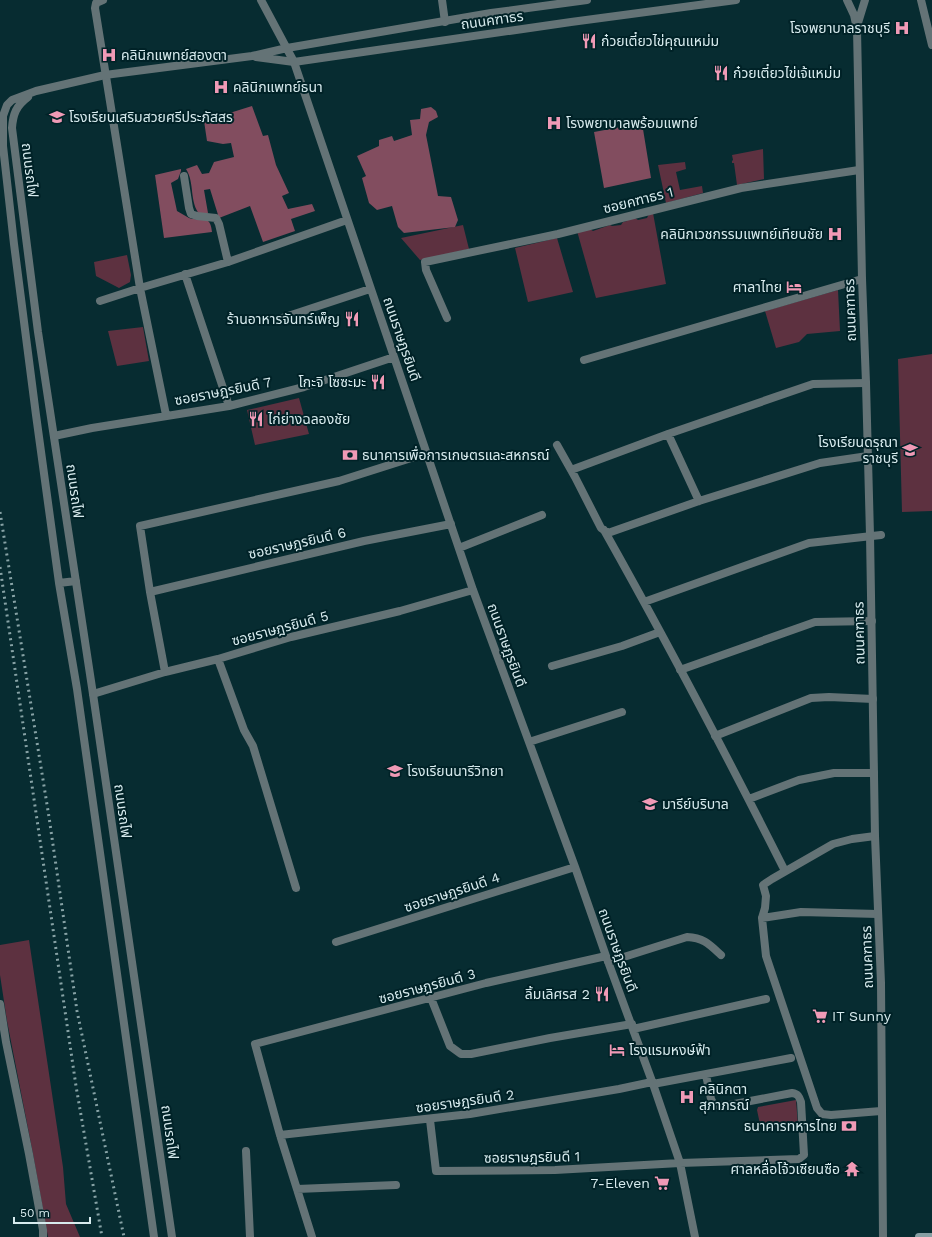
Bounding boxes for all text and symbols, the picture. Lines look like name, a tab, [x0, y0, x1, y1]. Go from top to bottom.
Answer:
street label: ถนนคฑาธร	[460, 8, 525, 32]
hospital icon: โรงพยาบาลราชบุรี	[893, 19, 911, 37]
place label: โรงพยาบาลราชบุรี	[790, 20, 890, 37]
place label: ก๋วยเตี๋ยวไข่คุณแหม่ม	[601, 31, 719, 50]
restaurant icon: ก๋วยเตี๋ยวไข่คุณแหม่ม	[580, 32, 598, 50]
hospital icon: คลินิกแพทย์สองตา	[100, 46, 118, 64]
place label: คลินิกแพทย์สองตา	[121, 47, 227, 63]
place label: ก๋วยเตี๋ยวไข่เจ้แหม่ม	[733, 63, 841, 81]
restaurant icon: ก๋วยเตี๋ยวไข่เจ้แหม่ม	[712, 64, 730, 82]
hospital icon: คลินิกแพทย์ธนา	[212, 78, 230, 96]
place label: คลินิกแพทย์ธนา	[233, 79, 323, 95]
school or university icon: โรงเรียนเสริมสวยศรีประภัสสร	[48, 108, 66, 126]
place label: โรงเรียนเสริมสวยศรีประภัสสร	[69, 109, 233, 125]
hospital icon: โรงพยาบาลพร้อมแพทย์	[545, 114, 563, 132]
place label: โรงพยาบาลพร้อมแพทย์	[566, 115, 698, 131]
street label: ถนนรถไฟ	[19, 142, 41, 198]
street label: ซอยคฑาธร 1	[601, 184, 675, 216]
hospital icon: คลินิกเวชกรรมแพทย์เทียนชัย	[826, 225, 844, 243]
place label: คลินิกเวชกรรมแพทย์เทียนชัย	[660, 226, 823, 242]
hotel icon: ศาลาไทย	[785, 278, 803, 296]
street label: ถนนคฑาธร	[841, 278, 859, 342]
place label: ศาลาไทย	[733, 279, 782, 295]
street label: ถนนราษฎรยินดี	[380, 295, 424, 383]
restaurant icon: ร้านอาหารจันทร์เพ็ญ	[343, 310, 361, 328]
place label: ร้านอาหารจันทร์เพ็ญ	[227, 311, 340, 327]
restaurant icon: โกะจิ โซซะมะ	[369, 373, 387, 391]
street label: ซอยราษฎรยินดี 7	[173, 374, 273, 408]
place label: โกะจิ โซซะมะ	[299, 374, 366, 390]
restaurant icon: ไก่ย่างฉลองชัย	[247, 410, 265, 428]
place label: ไก่ย่างฉลองชัย	[267, 411, 350, 427]
place label: โรงเรียนดรุณา ราชบุรี	[818, 434, 898, 467]
school or university icon: โรงเรียนดรุณา ราชบุรี	[901, 441, 919, 459]
place label: ธนาคารเพื่อการเกษตรและสหกรณ์	[362, 445, 550, 463]
bank icon: ธนาคารเพื่อการเกษตรและสหกรณ์	[341, 446, 359, 464]
street label: ถนนรถไฟ	[63, 463, 87, 519]
street label: ซอยราษฎรยินดี 6	[247, 524, 347, 562]
street label: ถนนราษฎรยินดี	[484, 601, 530, 689]
street label: ถนนคฑาธร	[850, 601, 868, 665]
street label: ซอยราษฎรยินดี 5	[230, 607, 330, 649]
school or university icon: โรงเรียนนารีวิทยา	[386, 762, 404, 780]
place label: โรงเรียนนารีวิทยา	[407, 763, 504, 779]
street label: ถนนรถไฟ	[111, 783, 135, 839]
school or university icon: มารีย์บริบาล	[641, 795, 659, 813]
place label: มารีย์บริบาล	[662, 796, 729, 812]
street label: ซอยราษฎรยินดี 4	[402, 869, 502, 915]
street label: ถนนราษฎรยินดี	[595, 906, 641, 994]
street label: ถนนคฑาธร	[858, 925, 876, 989]
street label: ซอยราษฎรยินดี 3	[377, 965, 477, 1007]
place label: ลิ้มเลิศรส 2	[525, 985, 590, 1002]
restaurant icon: ลิ้มเลิศรส 2	[593, 985, 611, 1003]
supermarket icon: IT Sunny	[811, 1007, 829, 1025]
place label: IT Sunny	[832, 1008, 892, 1024]
hotel icon: โรงแรมหงษ์ฟ้า	[608, 1041, 626, 1059]
place label: โรงแรมหงษ์ฟ้า	[629, 1042, 711, 1058]
place label: คลินิกตา สุภาภรณ์	[699, 1081, 749, 1114]
street label: ซอยราษฎรยินดี 2	[415, 1086, 515, 1116]
hospital icon: คลินิกตา สุภาภรณ์	[678, 1088, 696, 1106]
street label: ถนนรถไฟ	[158, 1104, 182, 1160]
bank icon: ธนาคารทหารไทย	[840, 1117, 858, 1135]
place label: ธนาคารทหารไทย	[744, 1118, 837, 1134]
street label: ซอยราษฎรยินดี 1	[484, 1148, 580, 1166]
place label: ศาลหลื่อโจ้วเซียนซือ	[731, 1159, 840, 1177]
temple icon: ศาลหลื่อโจ้วเซียนซือ	[843, 1160, 861, 1178]
supermarket icon: 7-Eleven	[653, 1174, 671, 1192]
place label: 7-Eleven	[591, 1175, 650, 1191]
scale bar	[14, 1199, 90, 1225]
text: 50 m	[20, 1206, 50, 1220]

